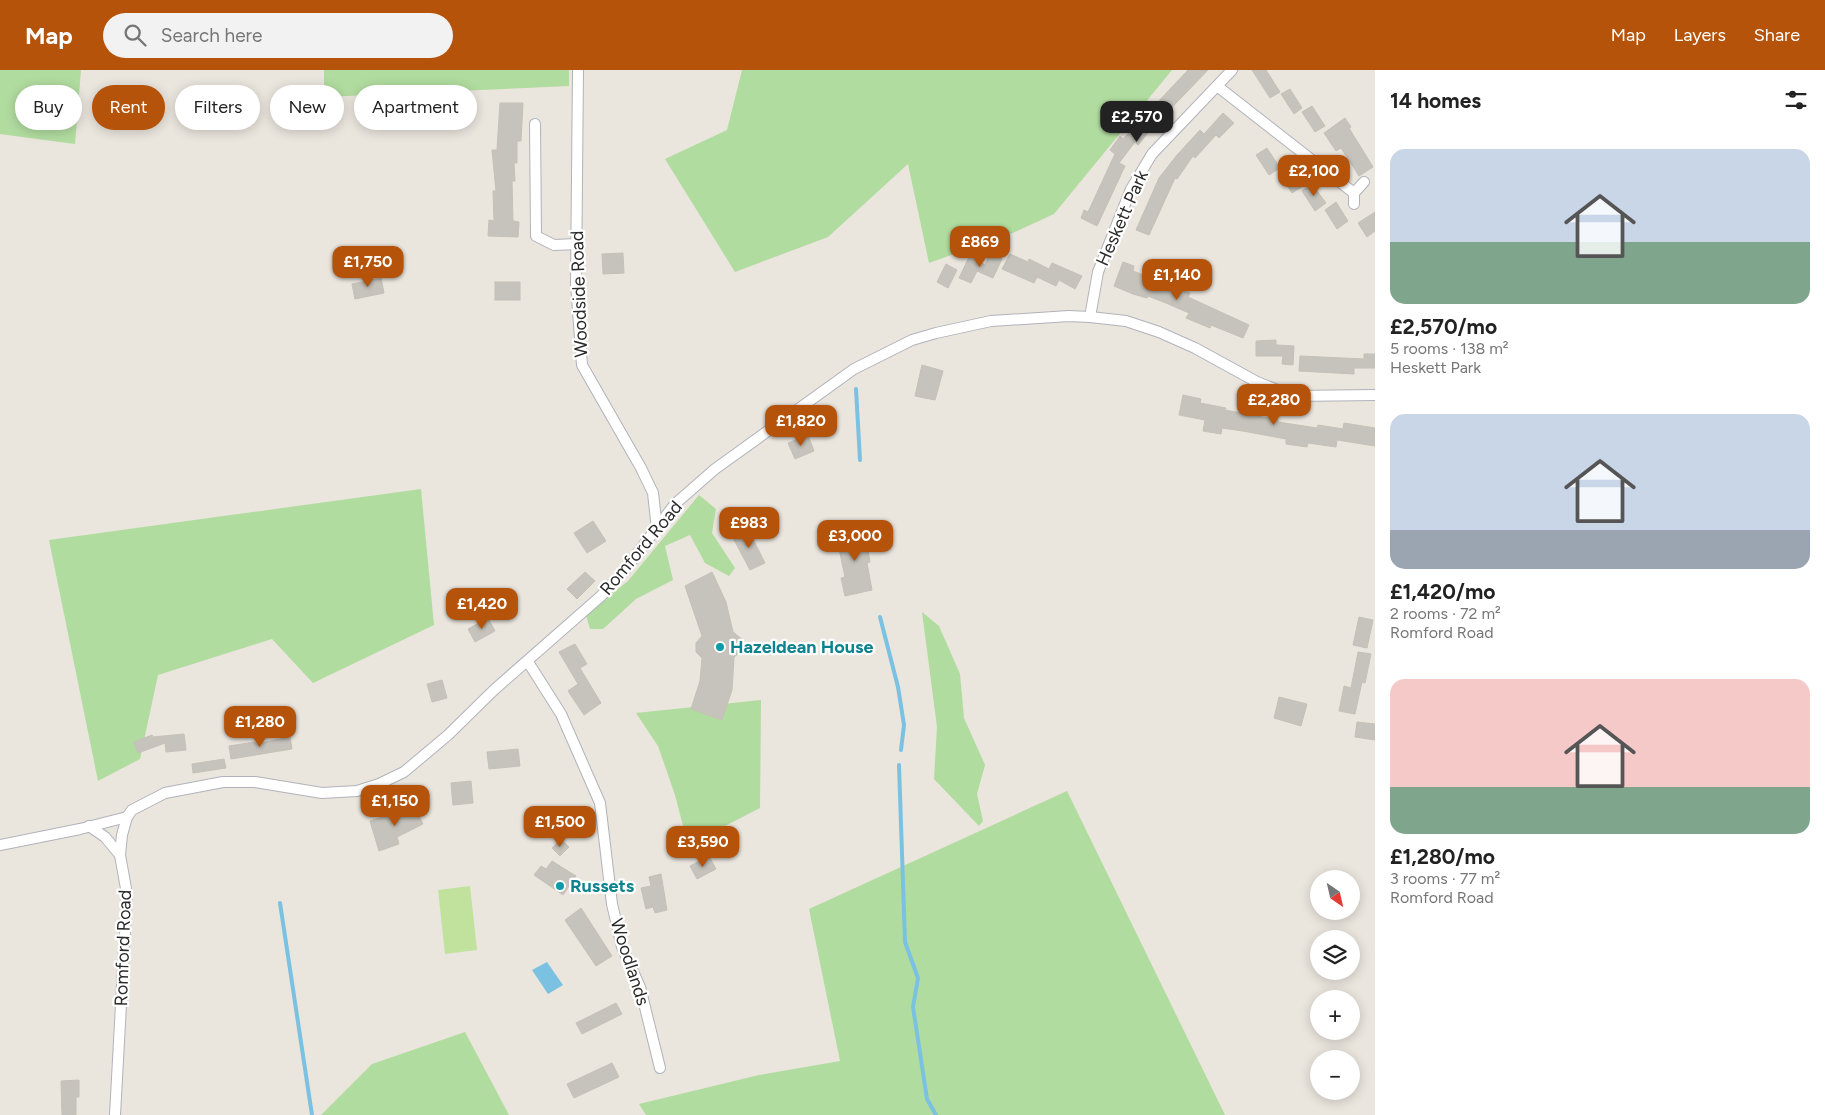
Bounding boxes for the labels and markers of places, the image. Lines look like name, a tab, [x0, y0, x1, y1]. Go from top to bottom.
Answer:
pin: £2,570	[1096, 100, 1178, 143]
pin: £2,100	[1273, 154, 1355, 197]
pin: £869	[950, 226, 1010, 268]
pin: £1,750	[327, 246, 409, 288]
pin: £1,140	[1136, 258, 1218, 301]
pin: £2,280	[1233, 384, 1315, 426]
pin: £1,820	[760, 404, 842, 447]
pin: £983	[719, 506, 779, 549]
pin: £3,000	[814, 520, 896, 562]
pin: £1,420	[441, 588, 523, 630]
place label: Hazeldean House	[730, 636, 873, 658]
marker: Hazeldean House	[714, 641, 726, 653]
pin: £1,280	[219, 706, 301, 748]
pin: £1,150	[354, 784, 436, 827]
pin: £1,500	[519, 806, 601, 848]
pin: £3,590	[662, 826, 744, 868]
place label: Russets	[570, 875, 635, 897]
marker: Russets	[554, 880, 566, 892]

